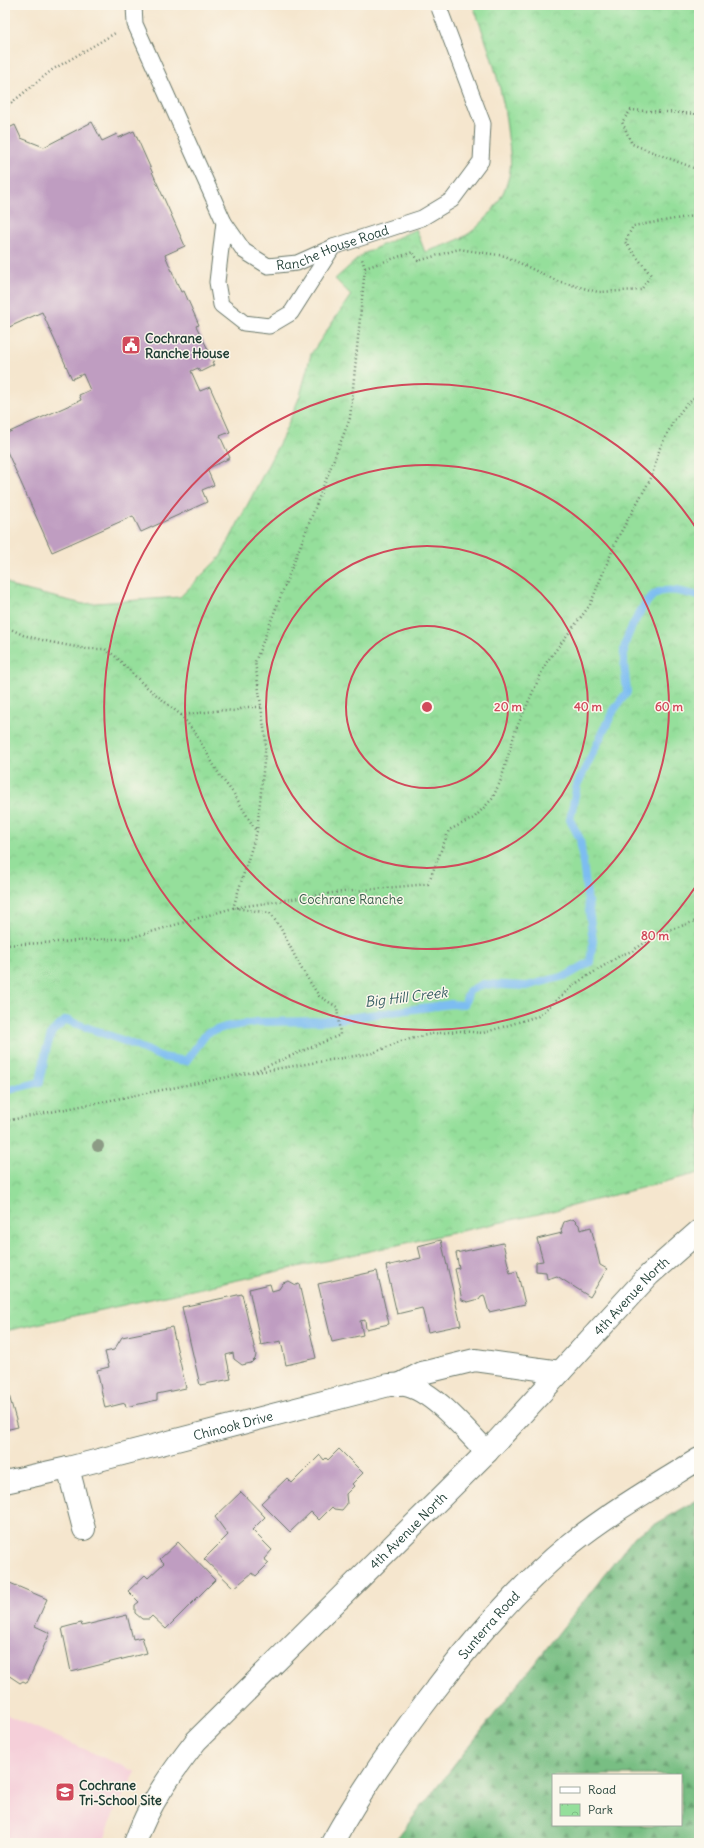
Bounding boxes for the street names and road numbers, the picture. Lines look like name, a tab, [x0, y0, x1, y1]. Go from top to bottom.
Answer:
street label: Ranche House Road	[275, 221, 391, 274]
street label: 4th Avenue North	[590, 1253, 673, 1339]
street label: Chinook Drive	[191, 1407, 275, 1444]
street label: 4th Avenue North	[365, 1488, 451, 1573]
street label: Sunterra Road	[454, 1587, 523, 1662]

